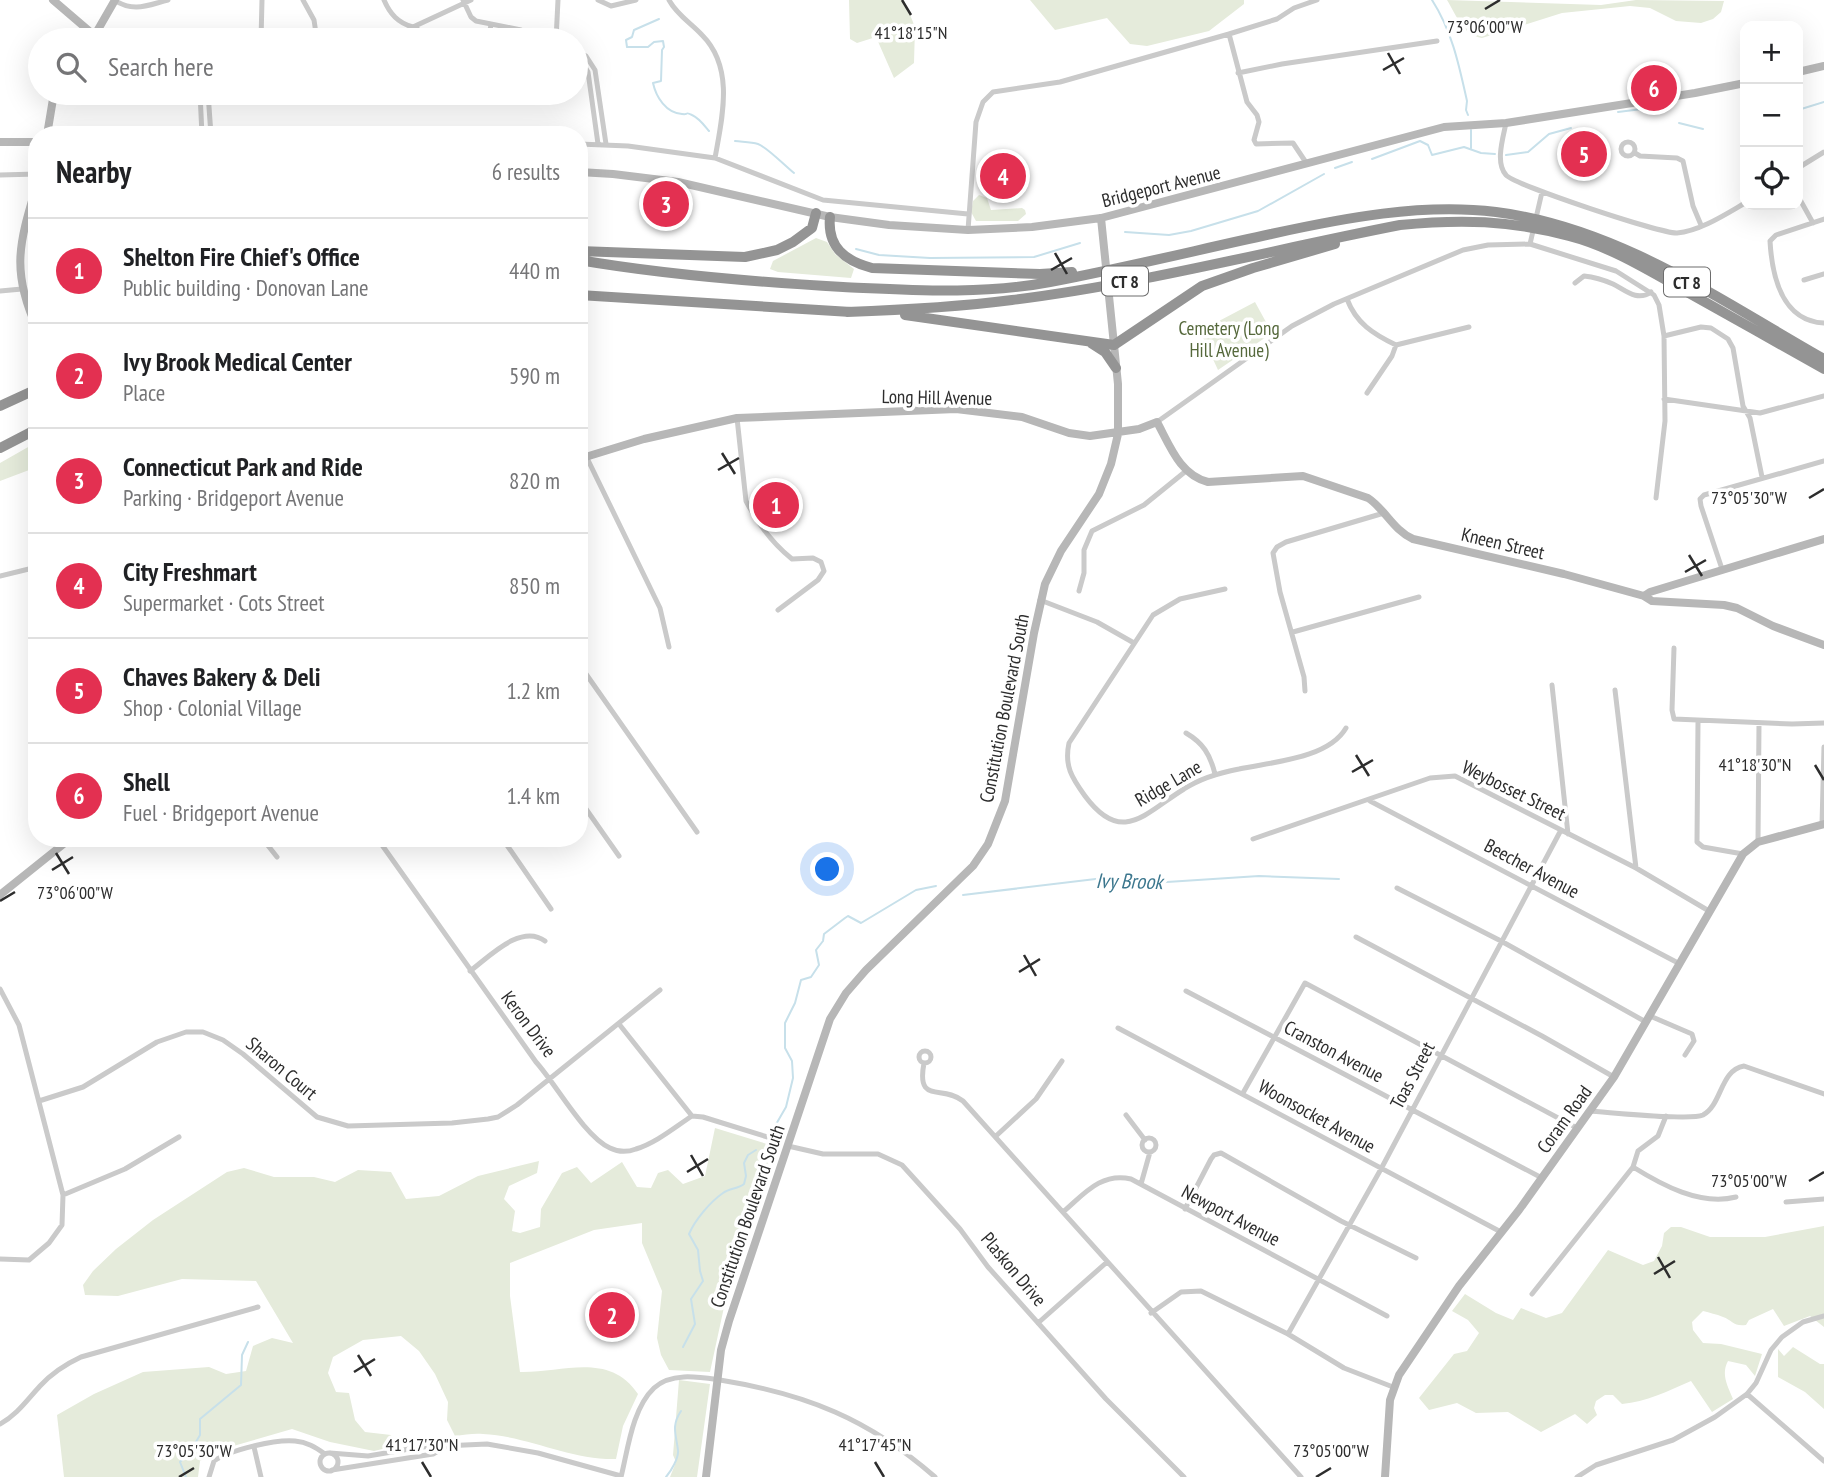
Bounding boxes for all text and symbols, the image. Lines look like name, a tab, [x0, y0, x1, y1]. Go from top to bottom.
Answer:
text: 73°06'00"W	[1447, 15, 1523, 38]
text: 41°18'15"N	[875, 21, 947, 44]
map controls	[1740, 21, 1803, 210]
button: +	[1740, 21, 1803, 84]
search box	[28, 28, 588, 105]
icon: search	[52, 48, 90, 86]
text: Search here	[108, 50, 214, 83]
pin: 6	[1631, 62, 1677, 114]
button: −	[1740, 84, 1803, 147]
pin: 5	[1561, 128, 1607, 180]
button: locate	[1740, 147, 1803, 210]
pin: 4	[980, 150, 1026, 202]
text: Nearby	[56, 152, 131, 191]
text: 6 results	[492, 157, 560, 186]
street label: Bridgeport Avenue	[1099, 160, 1223, 212]
pin: 3	[643, 178, 689, 230]
text: Shelton Fire Chief's Office	[123, 240, 360, 273]
text: 1	[74, 256, 85, 285]
text: 440 m	[509, 256, 560, 285]
road number: CT 8	[1102, 267, 1148, 296]
road number: CT 8	[1664, 268, 1710, 296]
text: Public building · Donovan Lane	[123, 273, 369, 302]
park label: Cemetery (Long Hill Avenue)	[1178, 316, 1280, 362]
text: Ivy Brook Medical Center	[123, 345, 352, 378]
text: 2	[74, 361, 85, 390]
text: 590 m	[509, 361, 560, 390]
text: Place	[123, 378, 165, 407]
street label: Long Hill Avenue	[882, 384, 993, 410]
text: Connecticut Park and Ride	[123, 450, 363, 483]
text: 3	[74, 466, 85, 495]
text: 820 m	[509, 466, 560, 495]
pin: 1	[753, 479, 799, 531]
text: Parking · Bridgeport Avenue	[123, 483, 344, 512]
text: 73°05'30"W	[1711, 486, 1787, 509]
street label: Kneen Street	[1459, 522, 1548, 564]
text: City Freshmart	[123, 555, 257, 588]
text: 4	[74, 571, 85, 600]
text: 850 m	[509, 571, 560, 600]
text: Supermarket · Cots Street	[123, 588, 325, 617]
street label: Constitution Boulevard South	[974, 612, 1034, 804]
text: Chaves Bakery & Deli	[123, 660, 321, 693]
text: 5	[74, 676, 85, 705]
text: 1.2 km	[506, 676, 560, 705]
text: Shop · Colonial Village	[123, 693, 302, 722]
text: 41°18'30"N	[1719, 753, 1791, 776]
street label: Ridge Lane	[1130, 754, 1206, 812]
street label: Weybosset Street	[1458, 755, 1571, 826]
text: Shell	[123, 765, 170, 798]
text: 6	[74, 781, 85, 810]
text: 1.4 km	[506, 781, 560, 810]
text: Fuel · Bridgeport Avenue	[123, 798, 319, 827]
street label: Beecher Avenue	[1480, 833, 1584, 903]
your location	[810, 852, 844, 886]
water label: Ivy Brook	[1095, 867, 1166, 895]
text: 73°06'00"W	[37, 881, 113, 904]
street label: Keron Drive	[496, 986, 562, 1062]
street label: Cranston Avenue	[1280, 1015, 1388, 1087]
street label: Sharon Court	[242, 1031, 323, 1105]
street label: Toas Street	[1384, 1037, 1440, 1112]
street label: Woonsocket Avenue	[1254, 1074, 1380, 1158]
street label: Coram Road	[1531, 1080, 1597, 1158]
street label: Constitution Boulevard South	[704, 1121, 790, 1311]
text: 73°05'00"W	[1711, 1169, 1787, 1192]
street label: Newport Avenue	[1178, 1179, 1284, 1251]
street label: Plaskon Drive	[976, 1227, 1052, 1311]
pin: 2	[589, 1289, 635, 1341]
text: 41°17'30"N	[386, 1433, 458, 1456]
text: 41°17'45"N	[839, 1433, 911, 1456]
text: 73°05'30"W	[156, 1439, 232, 1462]
text: 73°05'00"W	[1293, 1439, 1369, 1462]

